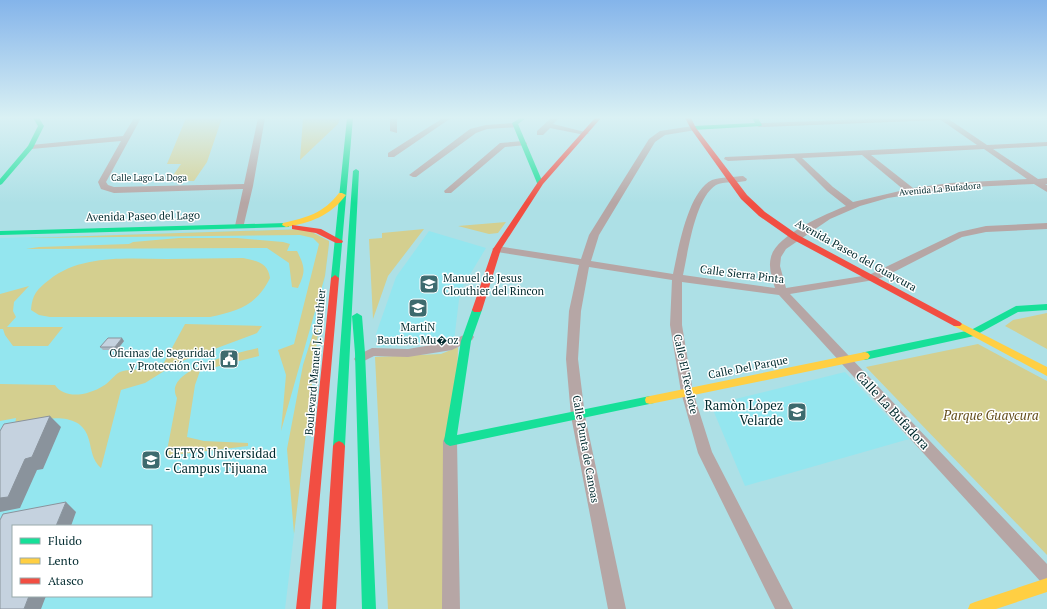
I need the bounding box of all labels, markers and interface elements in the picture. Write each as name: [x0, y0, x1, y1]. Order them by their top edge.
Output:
street label: Calle Lago La Doga: [111, 172, 188, 184]
street label: Avenida La Bufadora: [899, 179, 982, 199]
street label: Avenida Paseo del Lago: [86, 208, 200, 224]
street label: Avenida Paseo del Guaycura: [793, 216, 920, 294]
street label: Calle Sierra Pinta: [699, 262, 785, 286]
place label: Manuel de Jesus Clouthier del Rincon: [443, 271, 545, 298]
school or university icon: Manuel de Jesus Clouthier del Rincon: [418, 273, 440, 295]
street label: Boulevard Manuel J. Clouthier: [302, 287, 328, 436]
school or university icon: MartiN Bautista Mu�oz: [407, 297, 429, 319]
place label: MartiN Bautista Mu�oz: [377, 320, 459, 347]
street label: Calle El Tecolote: [671, 333, 701, 416]
place label: Oficinas de Seguridad y Protección Civil: [109, 346, 215, 373]
public building icon: Oficinas de Seguridad y Protección Civil: [218, 348, 240, 370]
street label: Calle Del Parque: [707, 352, 790, 382]
street label: Calle La Bufadora: [852, 367, 935, 454]
street label: Calle Punta de Canoas: [570, 394, 602, 504]
place label: Ramòn Lòpez Velarde: [704, 396, 783, 429]
school or university icon: Ramòn Lòpez Velarde: [786, 401, 808, 423]
park label: Parque Guaycura: [942, 406, 1039, 424]
place label: CETYS Universidad - Campus Tijuana: [165, 444, 276, 477]
school or university icon: CETYS Universidad - Campus Tijuana: [140, 449, 162, 471]
legend: [12, 525, 152, 597]
text: Fluido: [48, 533, 82, 548]
text: Lento: [48, 553, 79, 568]
text: Atasco: [48, 573, 84, 588]

